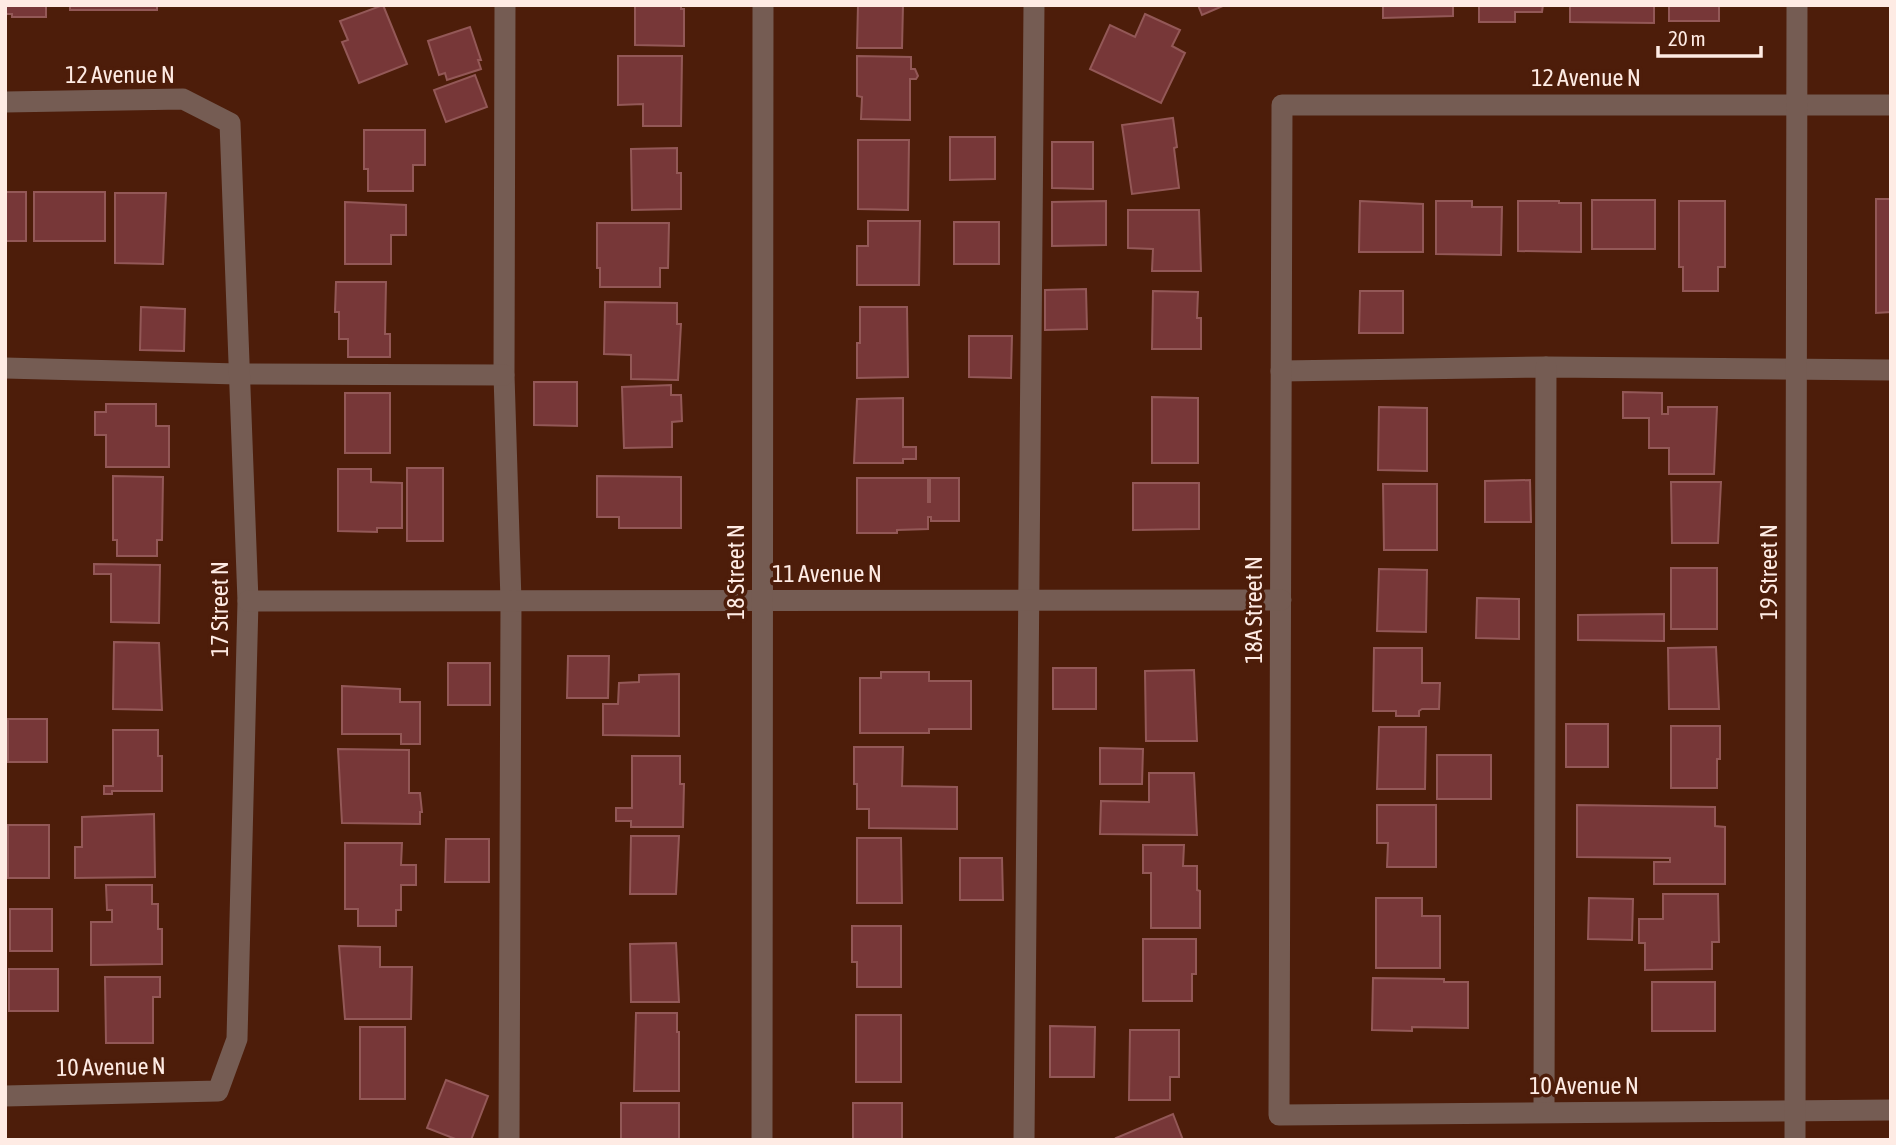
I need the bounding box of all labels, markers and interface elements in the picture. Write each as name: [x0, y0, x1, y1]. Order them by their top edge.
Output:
scale bar: [1658, 14, 1761, 58]
text: 20 m: [1668, 26, 1706, 50]
street label: 12 Avenue N: [65, 61, 175, 88]
street label: 12 Avenue N: [1531, 64, 1641, 91]
street label: 18 Street N: [722, 524, 749, 620]
street label: 19 Street N: [1755, 524, 1782, 620]
street label: 18A Street N: [1240, 556, 1267, 664]
street label: 11 Avenue N: [772, 560, 882, 587]
street label: 17 Street N: [206, 561, 233, 657]
street label: 10 Avenue N: [56, 1052, 166, 1081]
street label: 10 Avenue N: [1529, 1072, 1639, 1099]

